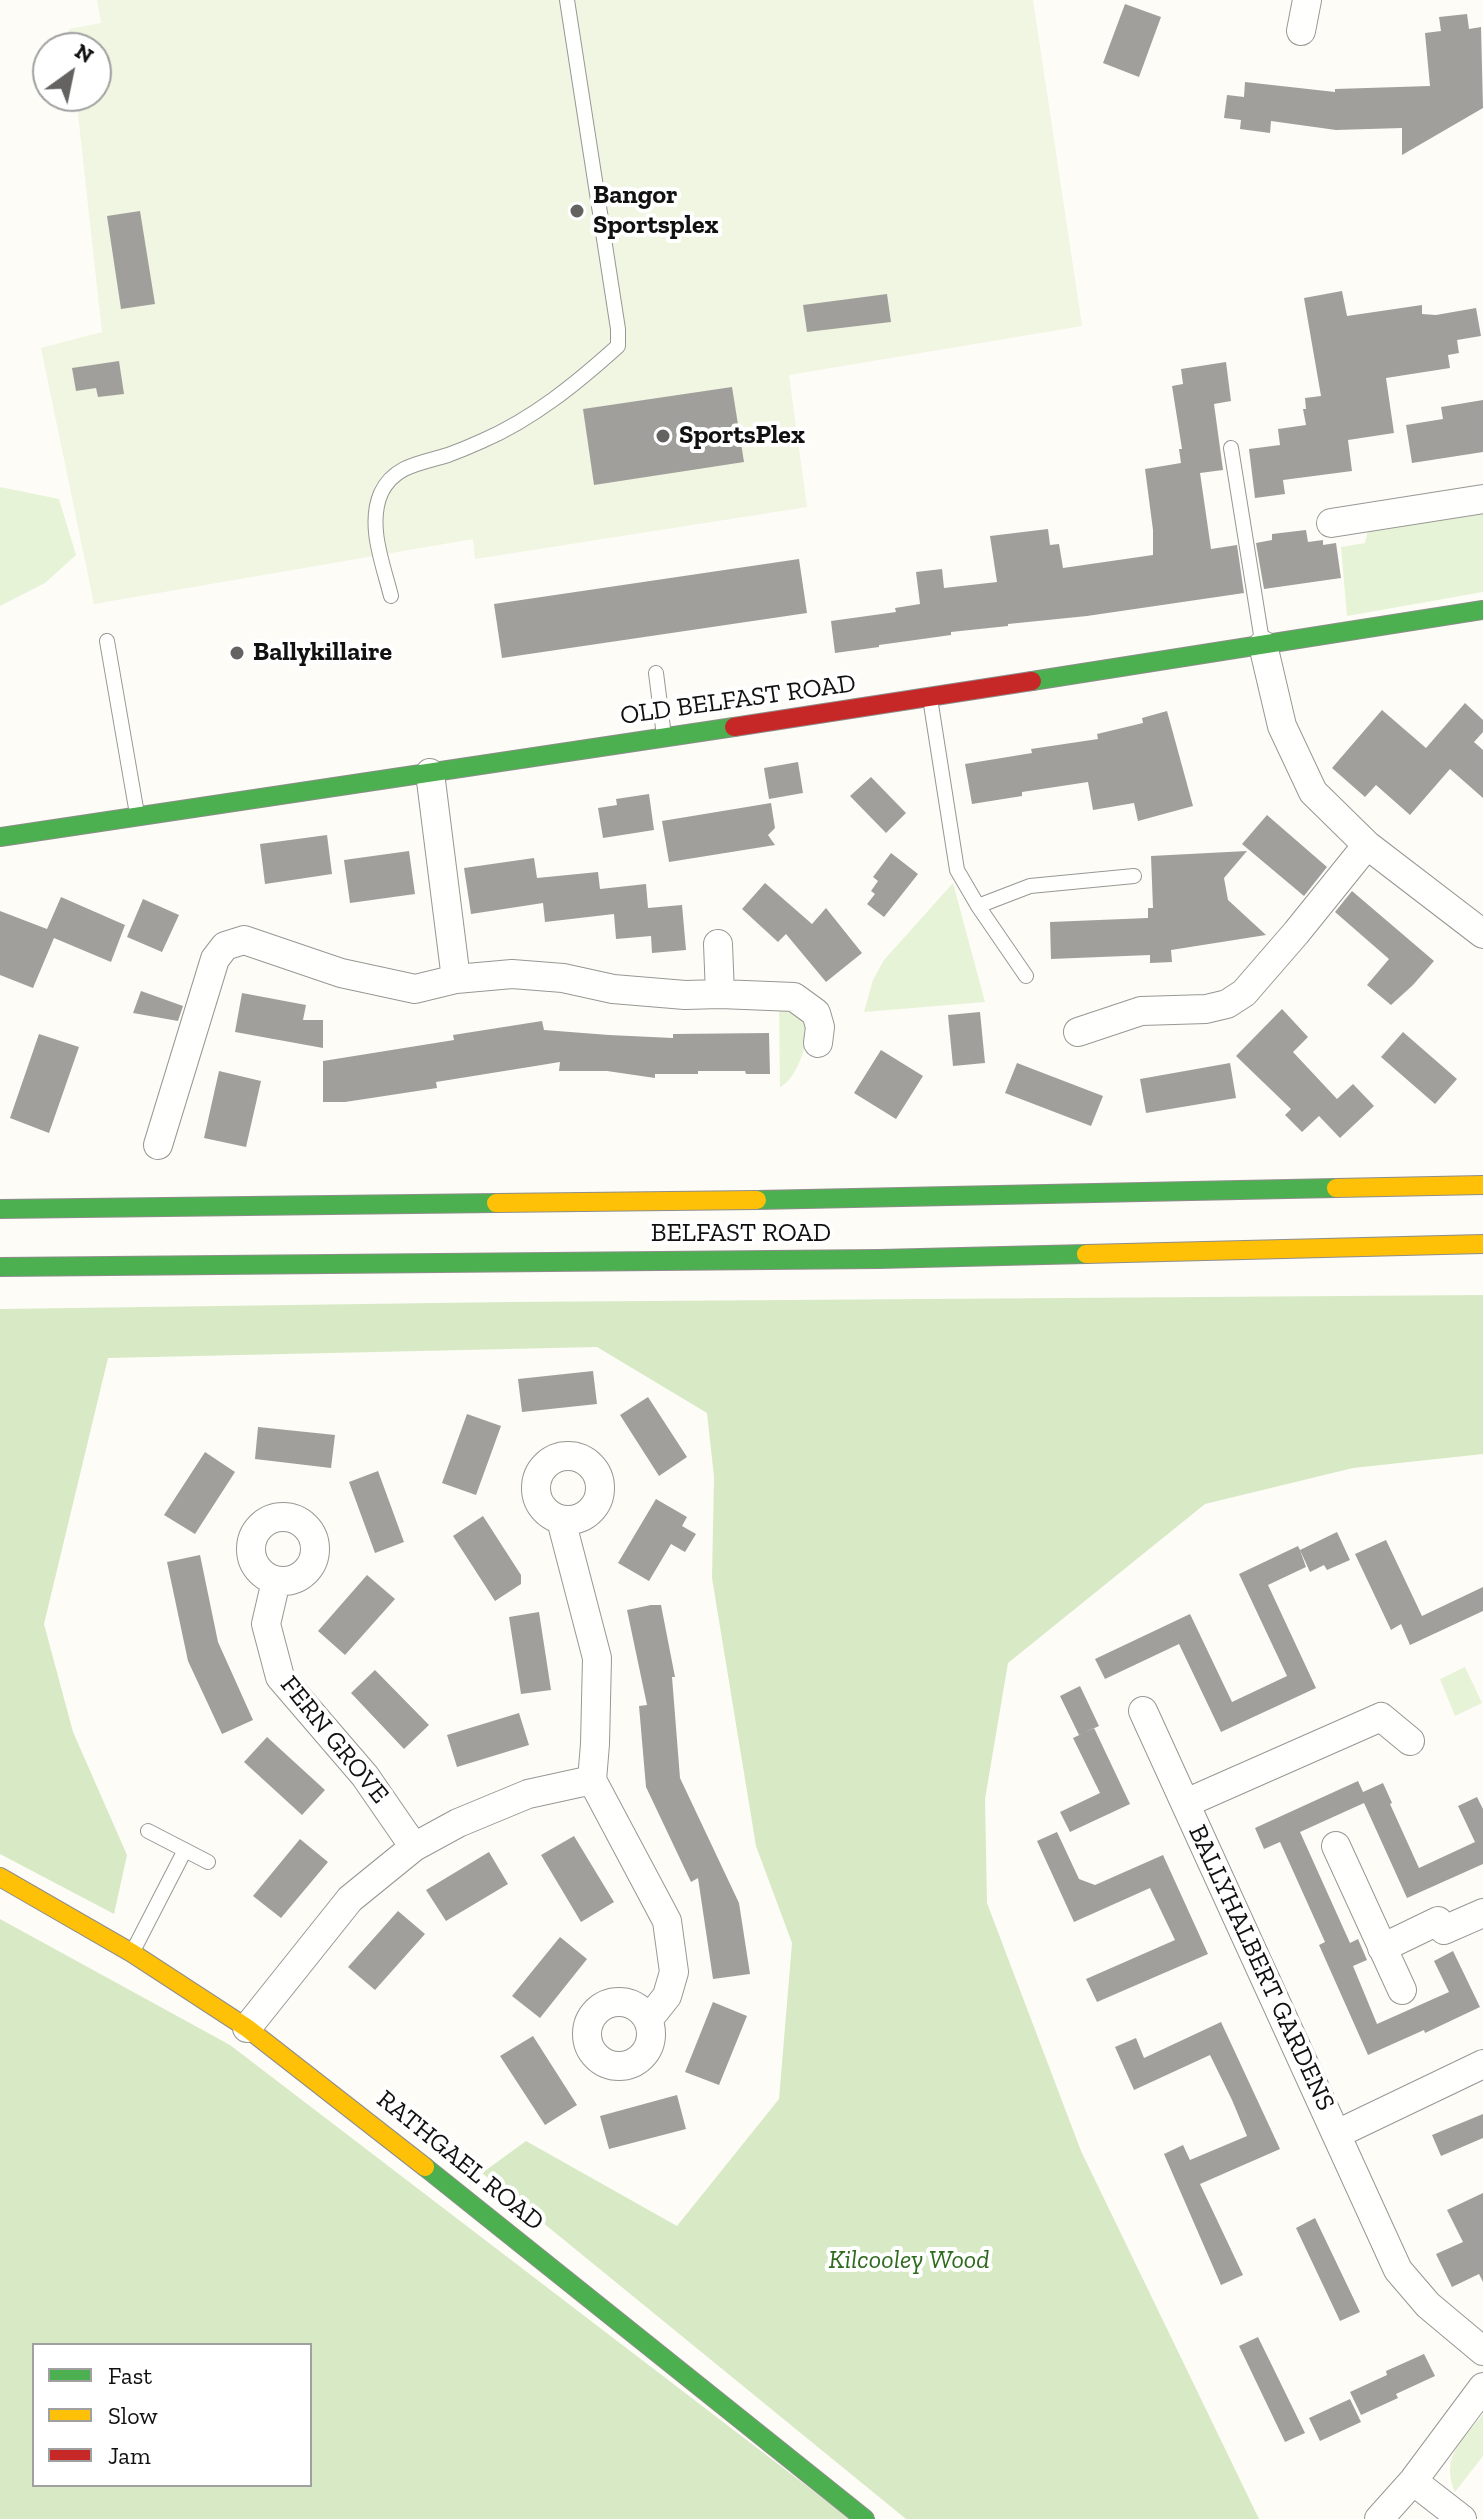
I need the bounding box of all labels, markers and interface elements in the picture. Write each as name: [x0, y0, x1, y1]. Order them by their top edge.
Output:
north arrow: [32, 32, 112, 112]
text: N: [70, 37, 99, 69]
place label: Bangor Sportsplex: [593, 180, 718, 242]
marker: Bangor Sportsplex: [568, 202, 586, 220]
place label: SportsPlex: [679, 420, 805, 452]
marker: SportsPlex: [654, 427, 672, 445]
place label: Ballykillaire: [253, 637, 392, 669]
marker: Ballykillaire: [228, 644, 246, 662]
street label: OLD BELFAST ROAD: [618, 668, 858, 732]
street label: BELFAST ROAD: [651, 1218, 831, 1250]
street label: FERN GROVE: [273, 1670, 395, 1810]
street label: BALLYHALBERT GARDENS: [1181, 1820, 1341, 2116]
street label: RATHGAEL ROAD: [370, 2084, 550, 2238]
park label: Kilcooley Wood: [828, 2245, 990, 2277]
legend: [32, 2343, 312, 2487]
text: Fast: [108, 2361, 152, 2390]
text: Slow: [108, 2401, 158, 2430]
text: Jam: [108, 2441, 151, 2470]

